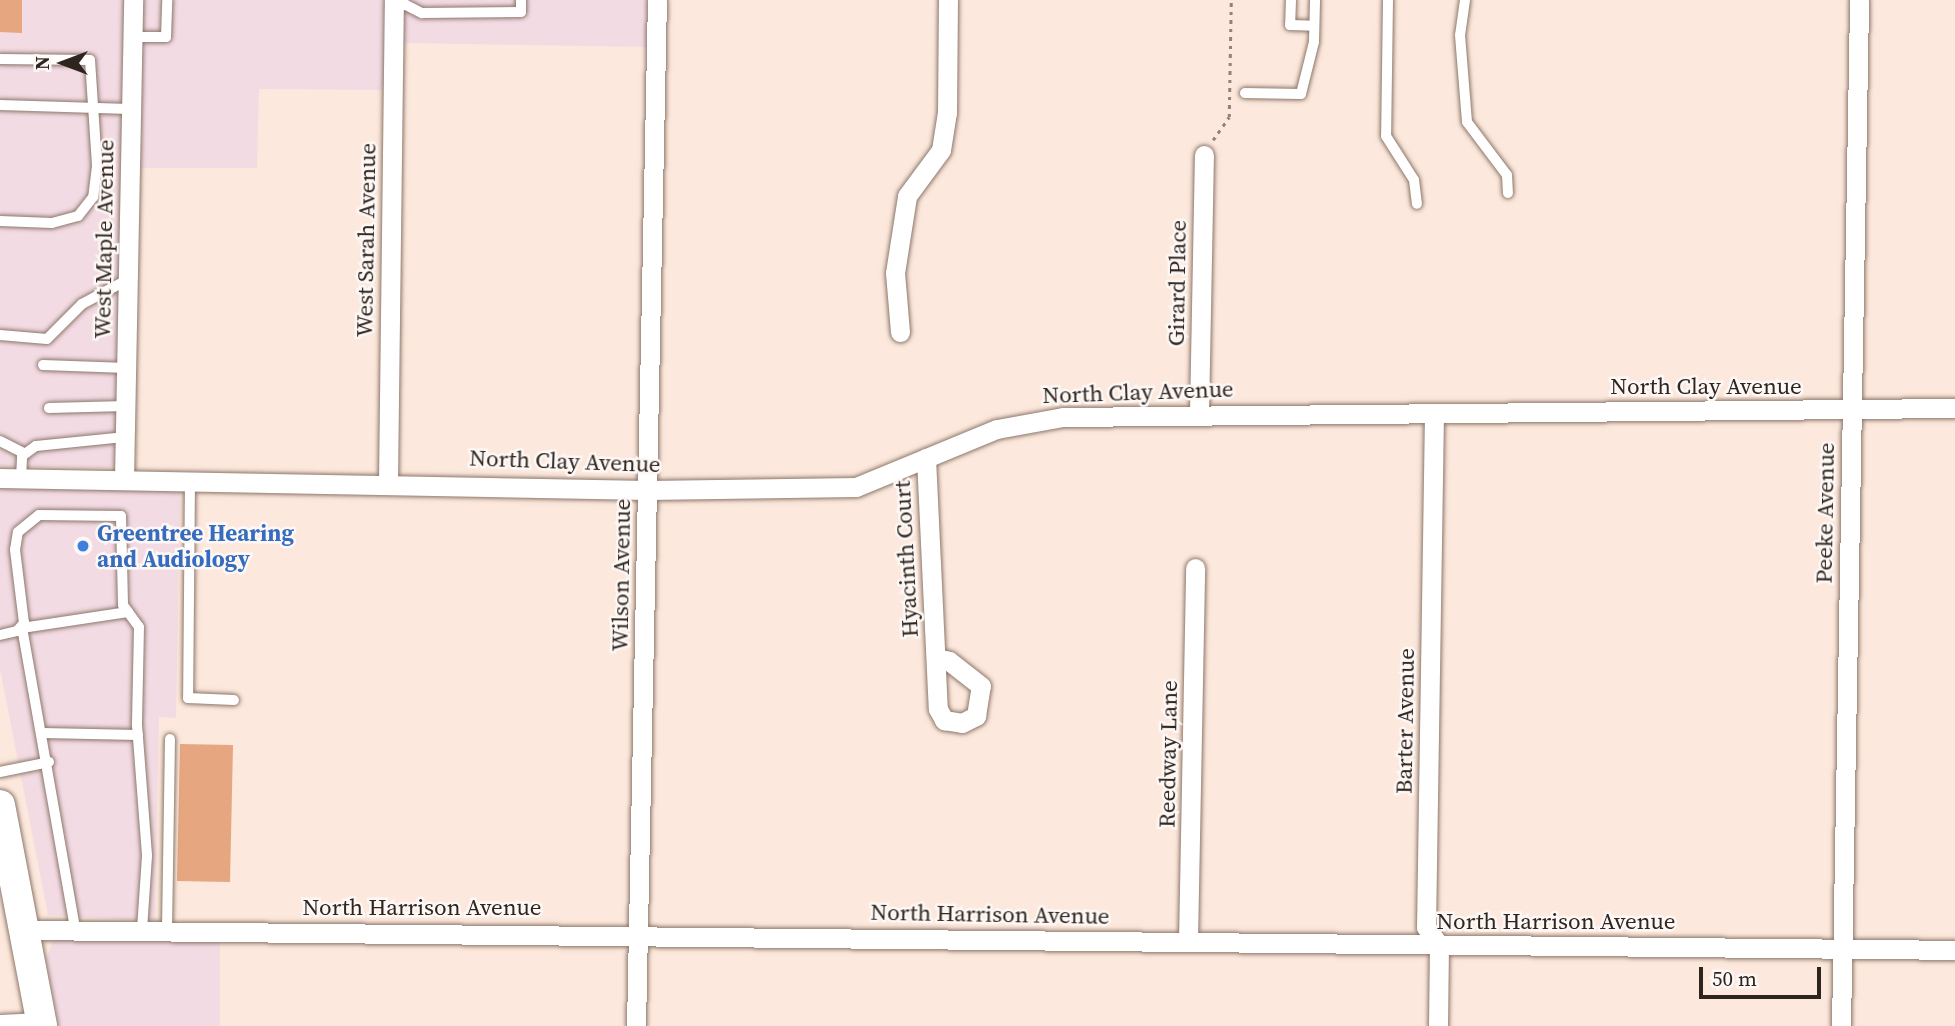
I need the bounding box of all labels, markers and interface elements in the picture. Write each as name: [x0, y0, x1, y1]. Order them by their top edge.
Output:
north arrow: [28, 28, 98, 98]
text: N: [29, 56, 55, 70]
street label: West Maple Avenue: [88, 139, 120, 339]
street label: West Sarah Avenue: [351, 143, 381, 337]
street label: Girard Place: [1162, 220, 1192, 346]
street label: North Clay Avenue: [1610, 372, 1802, 400]
street label: North Clay Avenue: [1042, 375, 1234, 409]
street label: Peeke Avenue: [1810, 442, 1840, 584]
street label: North Clay Avenue: [469, 444, 661, 478]
street label: Hyacinth Court: [888, 480, 924, 638]
street label: Wilson Avenue: [606, 498, 636, 652]
place label: Greentree Hearing and Audiology: [97, 519, 294, 573]
marker: Greentree Hearing and Audiology: [75, 538, 91, 554]
street label: Barter Avenue: [1390, 648, 1420, 794]
street label: Reedway Lane: [1153, 680, 1183, 828]
street label: North Harrison Avenue: [302, 893, 542, 921]
street label: North Harrison Avenue: [870, 898, 1110, 930]
street label: North Harrison Avenue: [1436, 907, 1676, 935]
scale bar: [1703, 953, 1826, 997]
text: 50 m: [1712, 964, 1757, 993]

